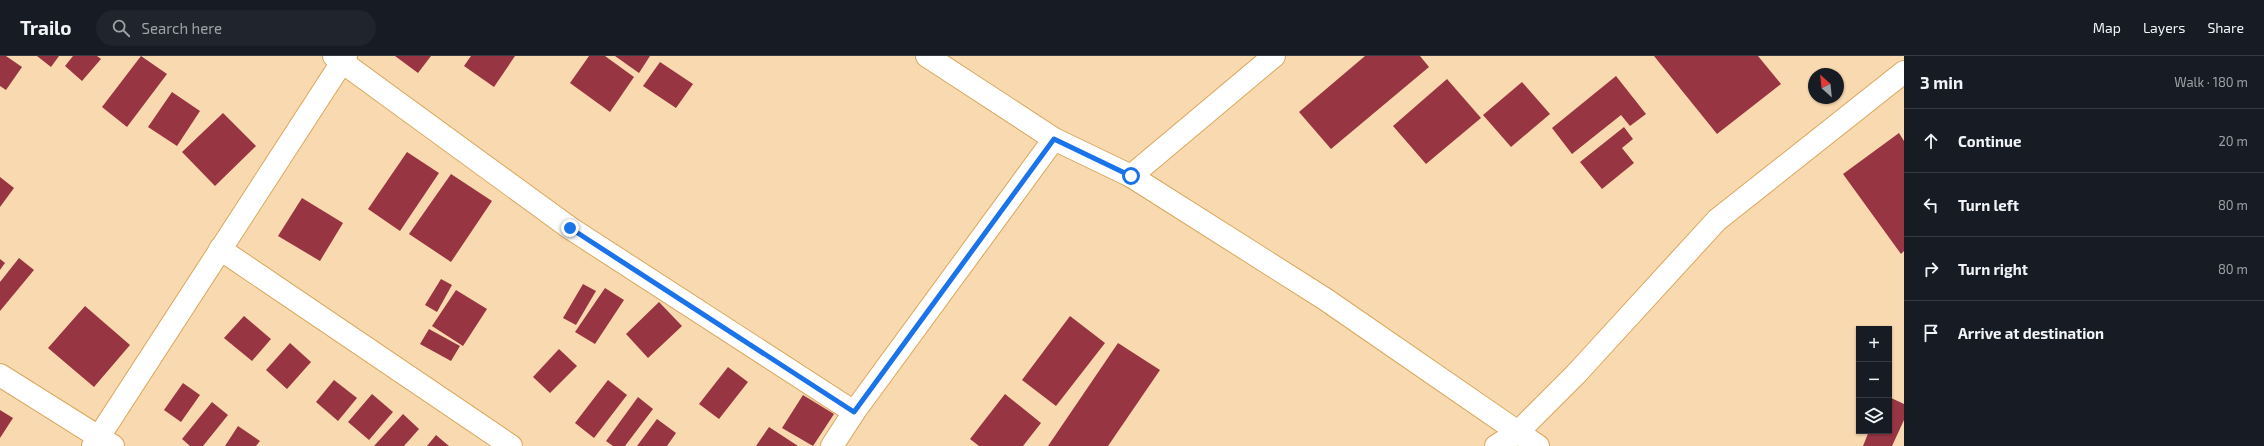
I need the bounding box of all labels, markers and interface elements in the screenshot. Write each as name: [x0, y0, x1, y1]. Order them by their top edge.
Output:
search box: [96, 10, 376, 46]
text: Trailo: [20, 16, 72, 39]
icon: search: [110, 17, 132, 39]
text: Search here: [142, 19, 222, 37]
text: Map: [2093, 19, 2121, 36]
text: Layers: [2143, 19, 2185, 36]
text: Share: [2207, 19, 2244, 36]
north arrow: [1808, 68, 1844, 104]
text: 3 min: [1920, 72, 1963, 92]
text: Walk · 180 m: [2174, 74, 2248, 90]
icon: ahead: [1920, 130, 1942, 152]
text: Continue: [1958, 132, 2021, 150]
text: 20 m: [2219, 133, 2248, 149]
route start: [1122, 167, 1140, 185]
icon: left: [1920, 194, 1942, 216]
text: Turn left: [1958, 196, 2019, 214]
text: 80 m: [2218, 197, 2248, 213]
route end: [561, 219, 579, 237]
icon: right: [1920, 258, 1942, 280]
text: Turn right: [1958, 260, 2028, 278]
text: 80 m: [2218, 261, 2248, 277]
icon: arrive: [1920, 322, 1942, 344]
text: Arrive at destination: [1958, 324, 2104, 342]
map controls: [1856, 326, 1892, 434]
button: +: [1856, 326, 1892, 362]
button: −: [1856, 362, 1892, 398]
button: layers: [1856, 398, 1892, 434]

